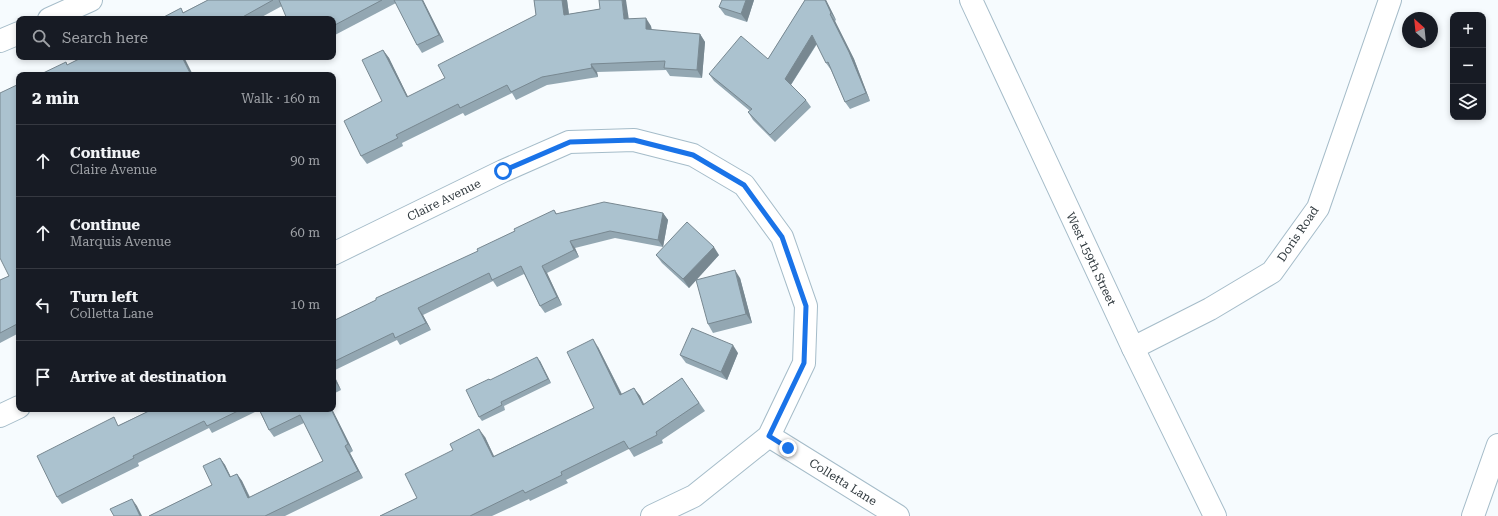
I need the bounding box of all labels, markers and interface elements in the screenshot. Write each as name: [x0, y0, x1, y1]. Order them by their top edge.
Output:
north arrow: [1402, 12, 1438, 48]
map controls: [1450, 12, 1486, 120]
button: +: [1450, 12, 1486, 48]
search box: [16, 16, 336, 60]
icon: search: [30, 27, 52, 49]
text: Search here: [62, 29, 148, 47]
button: −: [1450, 48, 1486, 84]
button: layers: [1450, 84, 1486, 120]
text: 2 min: [32, 88, 79, 108]
text: Walk · 160 m: [241, 91, 320, 106]
text: Continue: [70, 144, 140, 162]
icon: ahead: [32, 150, 54, 172]
text: 90 m: [290, 153, 320, 168]
text: Claire Avenue: [70, 162, 157, 177]
route start: [494, 162, 512, 180]
street label: Claire Avenue: [405, 176, 483, 224]
street label: Doris Road: [1274, 203, 1322, 264]
street label: West 159th Street: [1063, 210, 1119, 308]
text: Continue: [70, 216, 140, 234]
icon: ahead: [32, 222, 54, 244]
text: 60 m: [290, 225, 320, 240]
text: Marquis Avenue: [70, 234, 171, 249]
text: Turn left: [70, 288, 138, 306]
icon: left: [32, 294, 54, 316]
text: 10 m: [290, 297, 320, 312]
text: Colletta Lane: [70, 306, 153, 321]
icon: arrive: [32, 366, 54, 388]
text: Arrive at destination: [70, 368, 226, 386]
route end: [779, 439, 797, 457]
street label: Colletta Lane: [807, 456, 880, 509]

